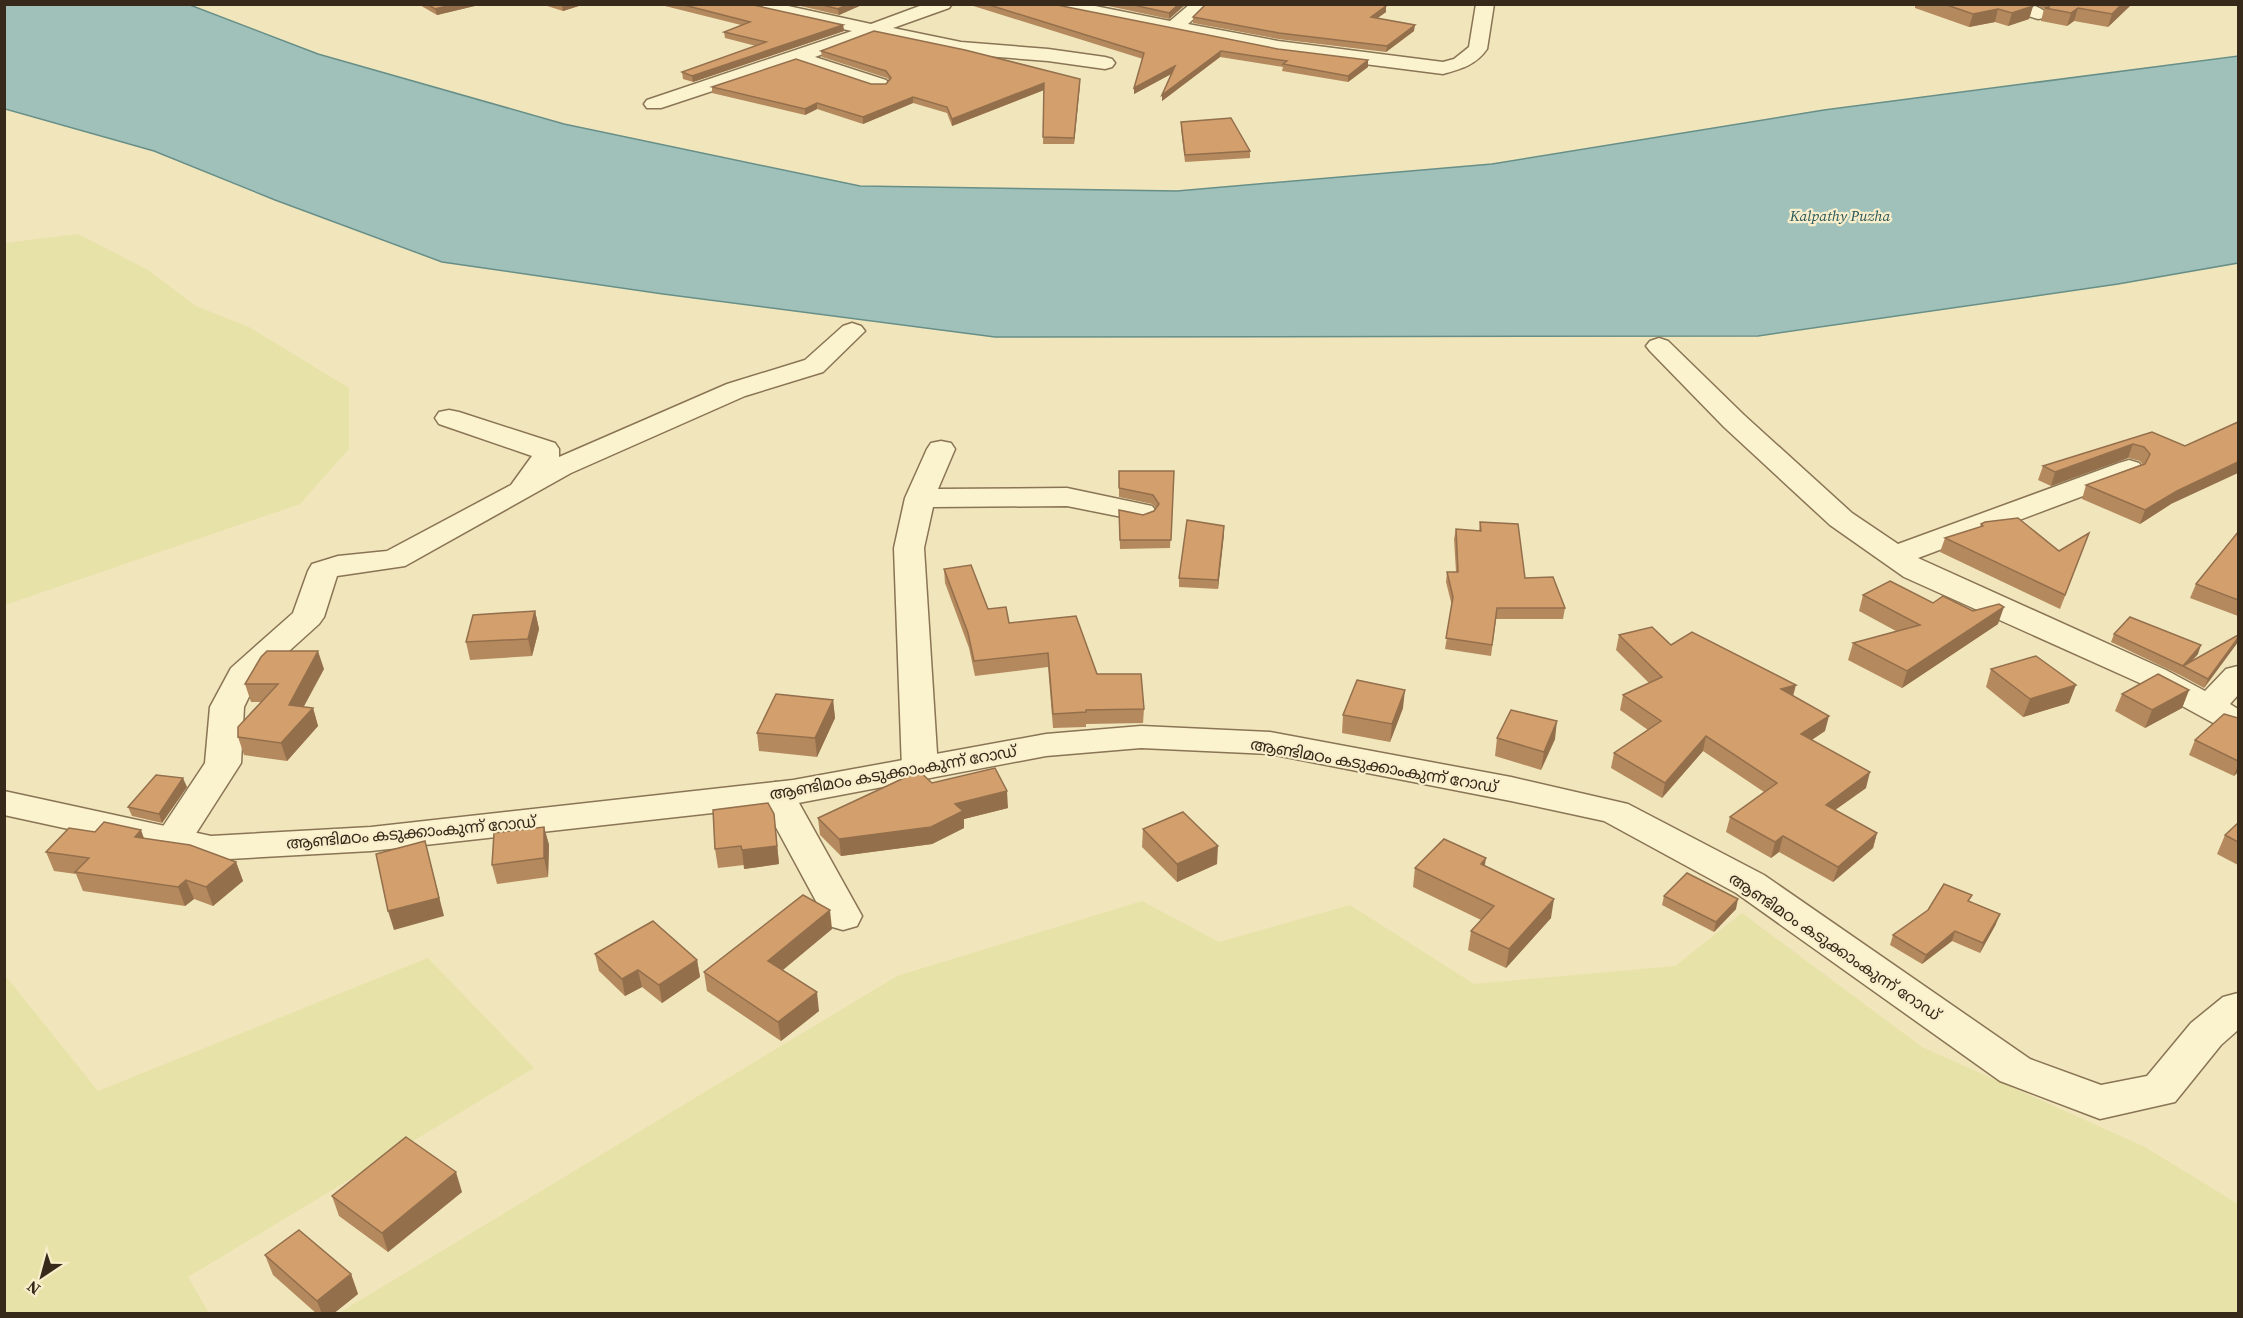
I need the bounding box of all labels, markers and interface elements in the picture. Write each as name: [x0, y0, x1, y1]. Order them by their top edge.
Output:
water label: Kalpathy Puzha: [1789, 205, 1891, 226]
street label: ആണ്ടിമഠം കടുക്കാംകുന്ന് റോഡ്: [1249, 732, 1501, 798]
street label: ആണ്ടിമഠം കടുക്കാംകുന്ന് റോഡ്: [768, 739, 1020, 805]
street label: ആണ്ടിമഠം കടുക്കാംകുന്ന് റോഡ്: [285, 810, 539, 854]
street label: ആണ്ടിമഠം കടുക്കാംകുന്ന് റോഡ്: [1725, 867, 1947, 1026]
north arrow: [12, 1246, 72, 1306]
text: N: [22, 1276, 44, 1300]

